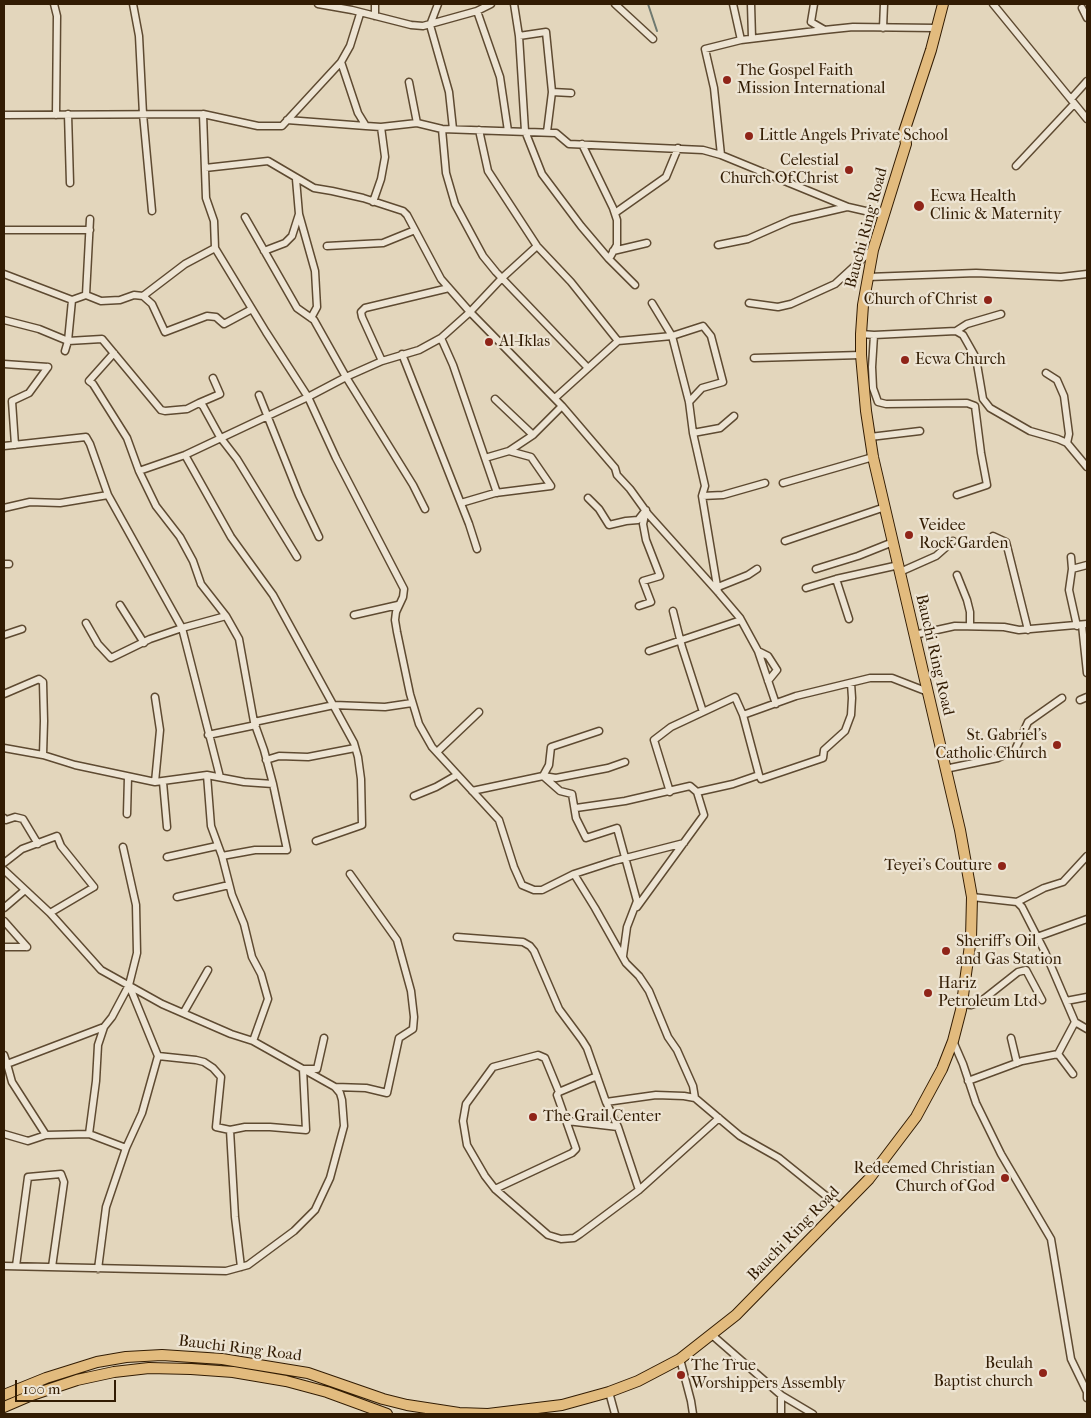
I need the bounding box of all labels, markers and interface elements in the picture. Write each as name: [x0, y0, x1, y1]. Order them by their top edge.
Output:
place label: The Gospel Faith Mission International: [737, 61, 885, 99]
marker: The Gospel Faith Mission International: [721, 74, 733, 86]
place label: Little Angels Private School: [759, 126, 948, 146]
marker: Little Angels Private School: [743, 130, 755, 142]
place label: Celestial Church Of Christ: [720, 151, 839, 189]
marker: Celestial Church Of Christ: [843, 164, 855, 176]
street label: Bauchi Ring Road: [842, 166, 892, 290]
place label: Ecwa Health Clinic & Maternity: [930, 187, 1062, 225]
marker: Ecwa Health Clinic & Maternity: [912, 199, 926, 213]
place label: Church of Christ: [864, 290, 978, 310]
marker: Church of Christ: [982, 294, 994, 306]
place label: Al-Iklas: [499, 332, 550, 352]
marker: Al-Iklas: [483, 336, 495, 348]
place label: Ecwa Church: [915, 350, 1006, 370]
marker: Ecwa Church: [899, 354, 911, 366]
place label: Veidee Rock Garden: [919, 516, 1008, 554]
marker: Veidee Rock Garden: [903, 529, 915, 541]
street label: Bauchi Ring Road: [911, 592, 957, 718]
place label: St. Gabriel's Catholic Church: [935, 726, 1047, 764]
marker: St. Gabriel's Catholic Church: [1051, 739, 1063, 751]
place label: Teyei's Couture: [884, 856, 992, 876]
marker: Teyei's Couture: [996, 860, 1008, 872]
place label: Sheriff's Oil and Gas Station: [956, 932, 1062, 970]
marker: Sheriff's Oil and Gas Station: [940, 945, 952, 957]
place label: Hariz Petroleum Ltd: [938, 974, 1038, 1012]
marker: Hariz Petroleum Ltd: [922, 987, 934, 999]
place label: The Grail Center: [543, 1107, 661, 1127]
marker: The Grail Center: [527, 1111, 539, 1123]
place label: Redeemed Christian Church of God: [854, 1159, 995, 1197]
marker: Redeemed Christian Church of God: [999, 1172, 1011, 1184]
street label: Bauchi Ring Road: [744, 1183, 844, 1285]
street label: Bauchi Ring Road: [177, 1332, 303, 1366]
place label: Beulah Baptist church: [933, 1354, 1033, 1392]
place label: The True Worshippers Assembly: [691, 1356, 846, 1394]
marker: Beulah Baptist church: [1037, 1367, 1049, 1379]
marker: The True Worshippers Assembly: [675, 1369, 687, 1381]
scale bar: [18, 1370, 119, 1402]
text: 100 m: [23, 1380, 61, 1398]

